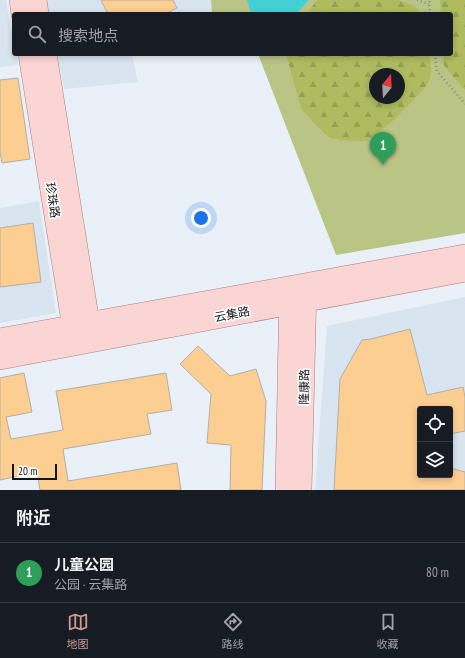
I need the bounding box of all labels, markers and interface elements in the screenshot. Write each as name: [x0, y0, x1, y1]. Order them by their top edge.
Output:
search box: [12, 12, 453, 56]
icon: search: [26, 23, 48, 45]
text: 搜索地点: [58, 26, 118, 45]
north arrow: [369, 68, 405, 104]
pin: 1: [370, 132, 396, 165]
street label: 珍珠路: [43, 181, 63, 219]
your location: [191, 208, 211, 228]
street label: 云集路: [213, 303, 251, 325]
street label: 隆康路: [296, 369, 312, 405]
map controls: [417, 406, 453, 478]
button: locate: [417, 406, 453, 442]
button: layers: [417, 442, 453, 478]
scale bar: [12, 462, 57, 481]
text: 20 m: [18, 464, 37, 478]
text: 附近: [16, 507, 50, 529]
text: 儿童公园: [54, 555, 114, 574]
text: 1: [26, 564, 32, 581]
text: 80 m: [426, 564, 449, 581]
text: 公园 · 云集路: [54, 576, 127, 593]
tab: 地图: [67, 611, 89, 651]
tab: 路线: [222, 611, 244, 651]
tab: 收藏: [377, 611, 399, 651]

